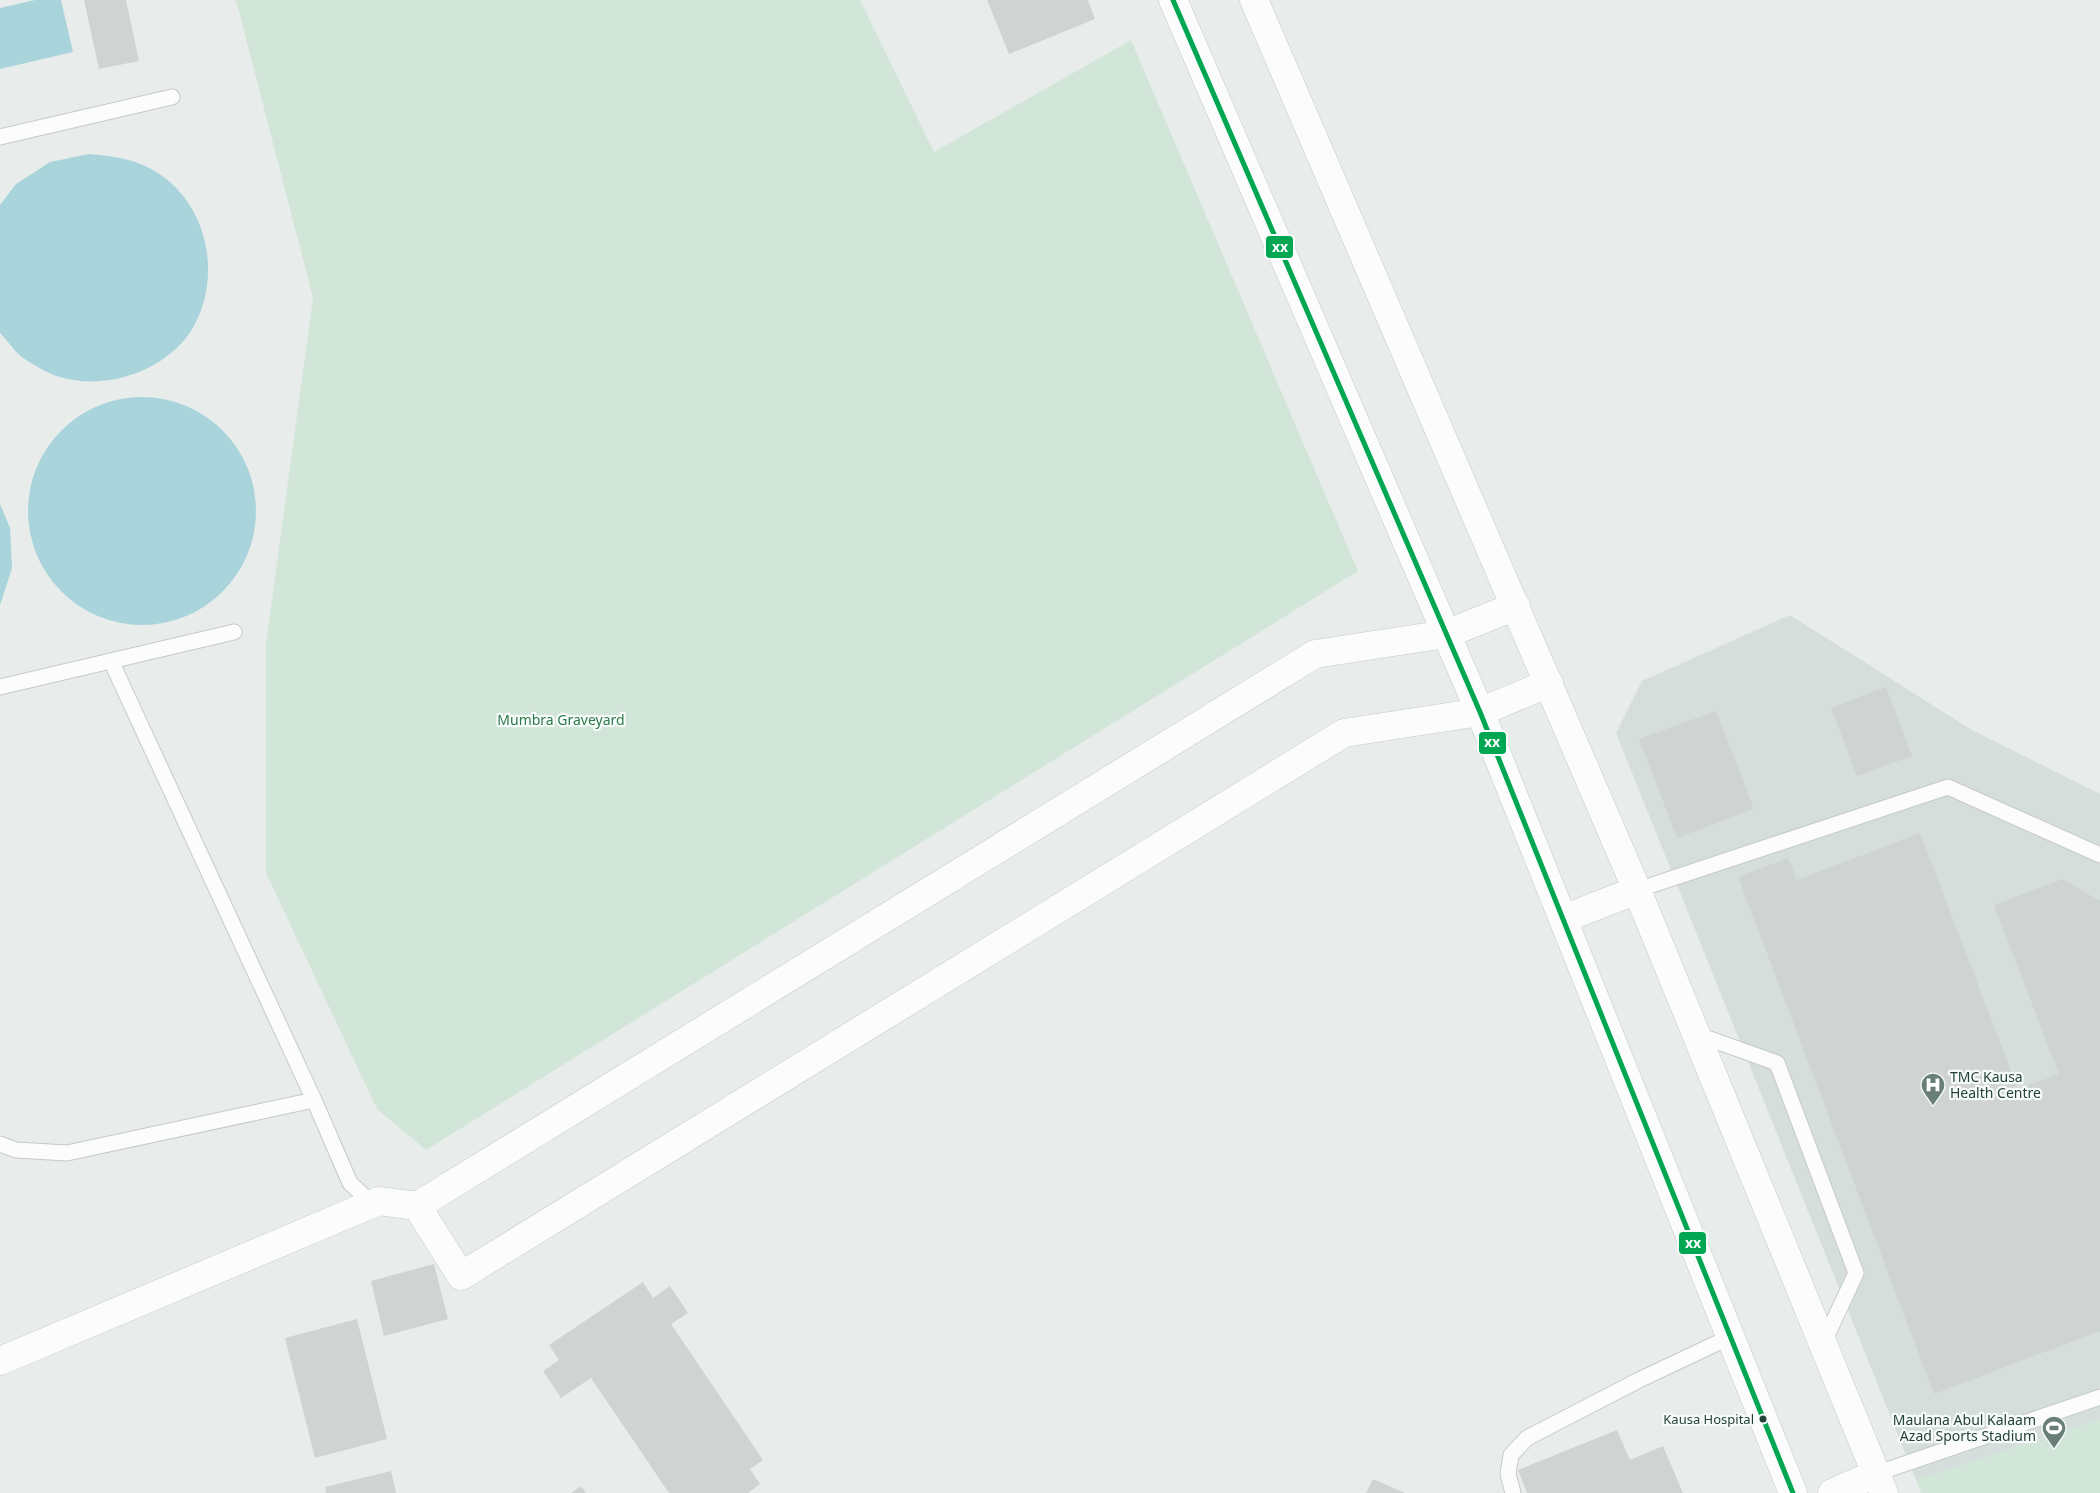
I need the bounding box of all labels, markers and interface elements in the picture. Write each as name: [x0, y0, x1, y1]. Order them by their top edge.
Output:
line badge: xx: [1265, 235, 1294, 259]
text: xx: [1272, 237, 1289, 256]
park label: Mumbra Graveyard: [497, 710, 625, 729]
line badge: xx: [1478, 731, 1507, 755]
text: xx: [1484, 732, 1501, 751]
place label: TMC Kausa Health Centre: [1950, 1067, 2041, 1102]
hospital icon: TMC Kausa Health Centre: [1920, 1072, 1946, 1106]
line badge: xx: [1678, 1231, 1707, 1255]
text: xx: [1685, 1233, 1702, 1252]
place label: Kausa Hospital: [1663, 1410, 1754, 1428]
place label: Maulana Abul Kalaam Azad Sports Stadium: [1893, 1410, 2036, 1445]
marker: Kausa Hospital: [1758, 1414, 1768, 1424]
sports icon: Maulana Abul Kalaam Azad Sports Stadium: [2041, 1415, 2067, 1449]

